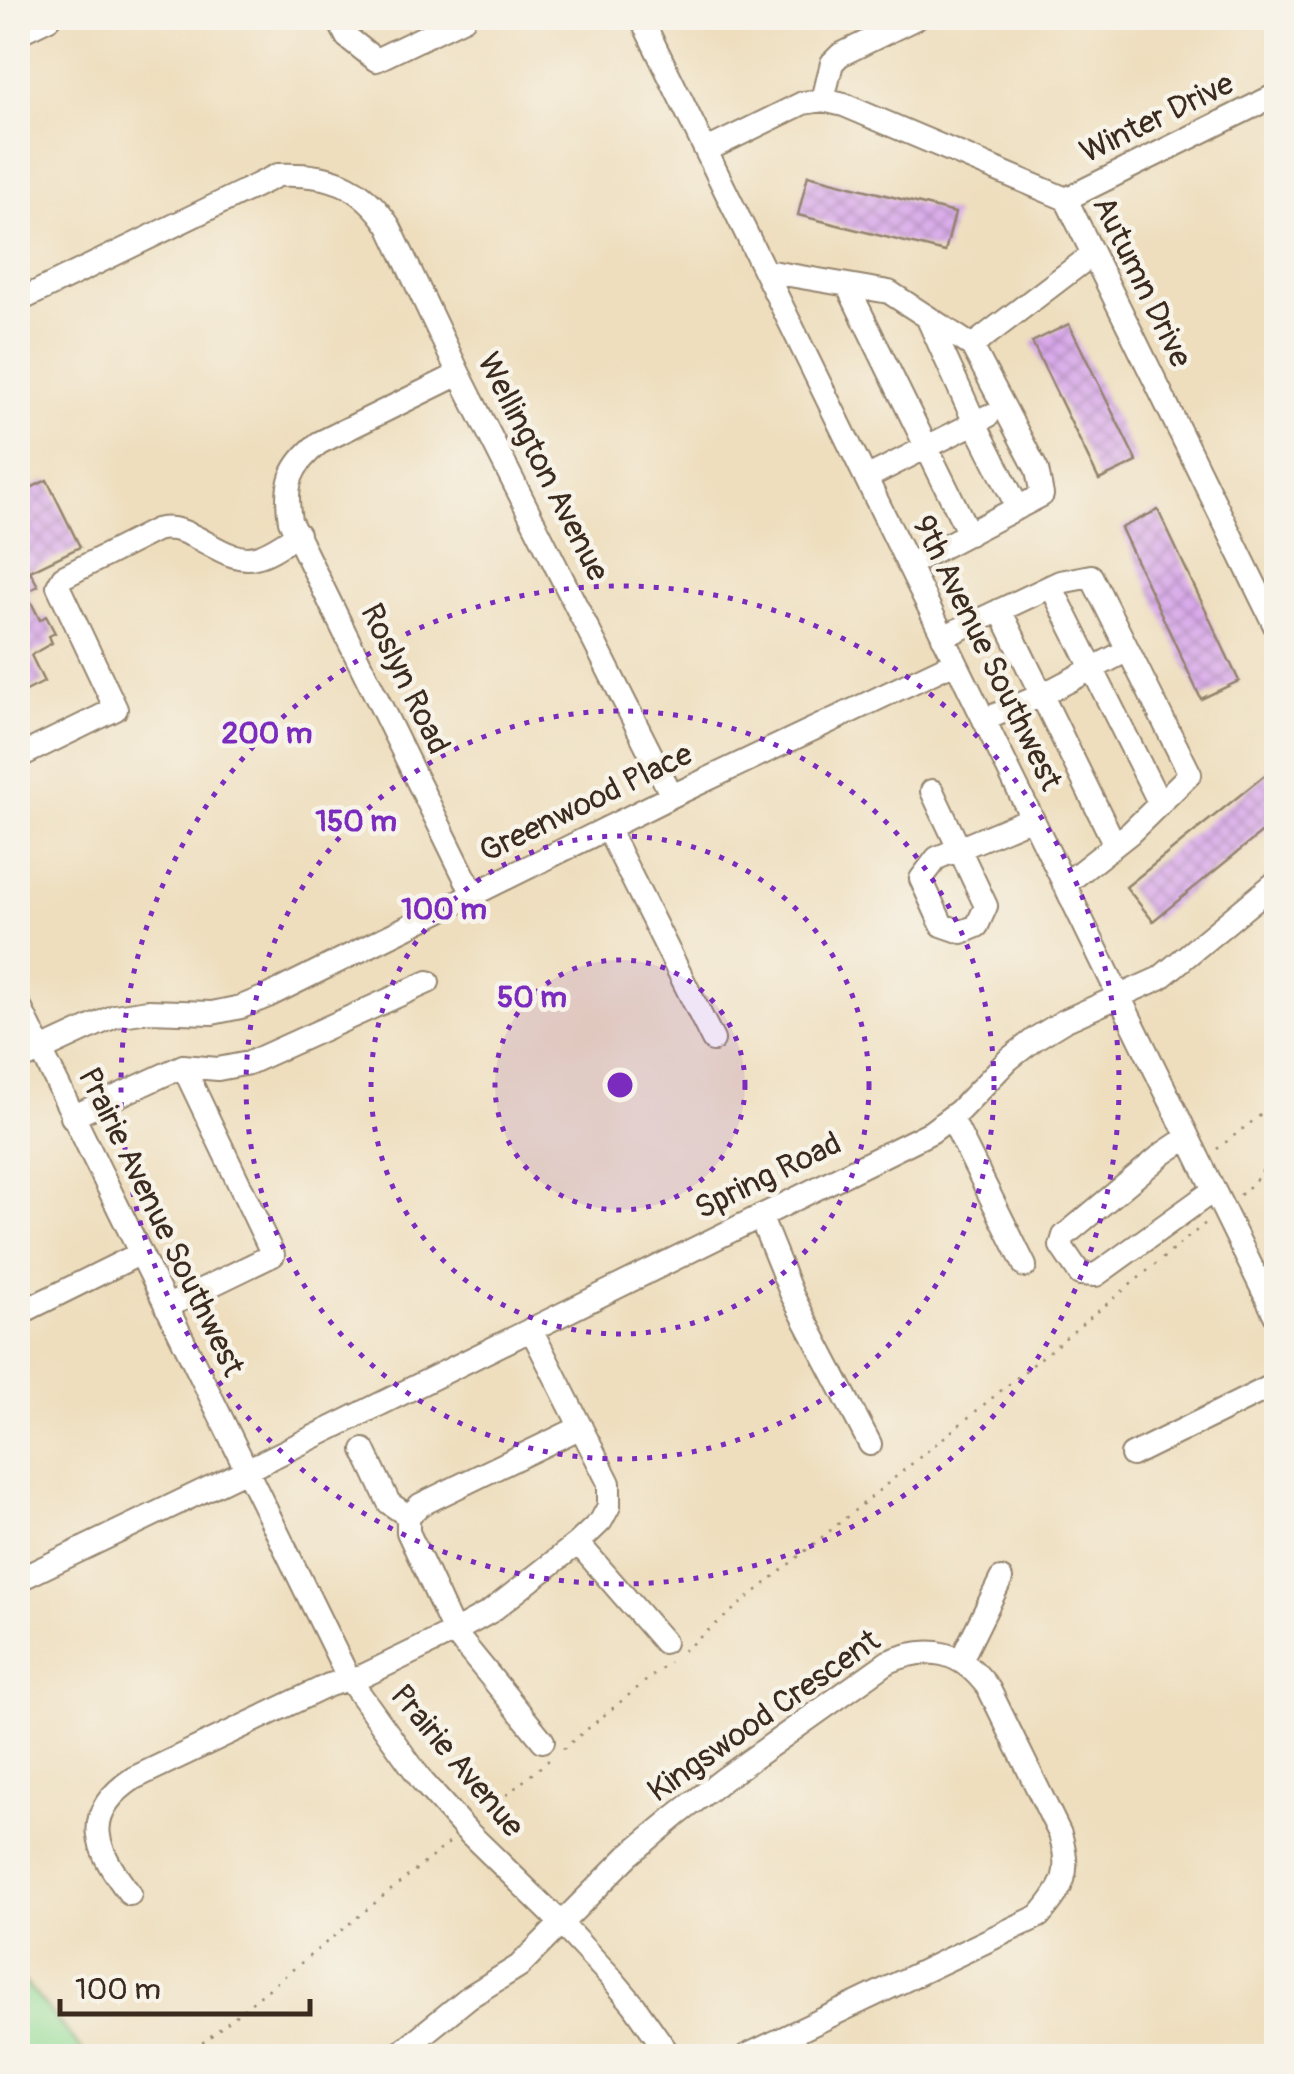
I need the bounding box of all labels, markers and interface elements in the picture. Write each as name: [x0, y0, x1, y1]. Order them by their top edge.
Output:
street label: Winter Drive: [1074, 64, 1241, 172]
street label: Autumn Drive: [1083, 190, 1201, 374]
street label: Wellington Avenue: [468, 346, 618, 588]
street label: 9th Avenue Southwest: [903, 509, 1071, 797]
street label: Roslyn Road: [351, 597, 459, 761]
text: 200 m: [222, 715, 312, 752]
street label: Greenwood Place: [473, 734, 699, 872]
text: 150 m: [315, 803, 397, 840]
text: 100 m: [401, 891, 487, 928]
text: 50 m: [497, 979, 567, 1016]
street label: Prairie Avenue Southwest: [69, 1061, 253, 1383]
centre of rings: [602, 1067, 638, 1103]
street label: Spring Road: [688, 1123, 848, 1229]
street label: Kingswood Crescent: [640, 1621, 888, 1811]
street label: Prairie Avenue: [382, 1676, 533, 1846]
scale bar: [60, 1954, 310, 2016]
text: 100 m: [75, 1971, 161, 2008]

